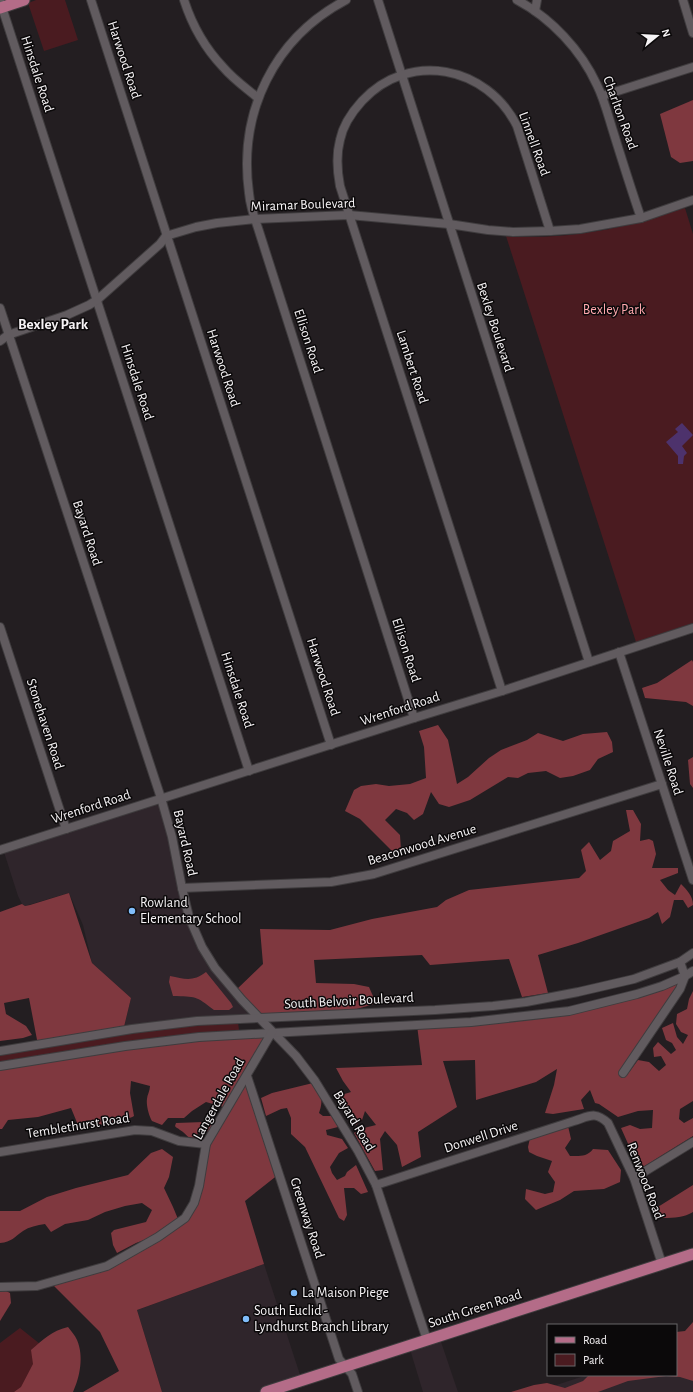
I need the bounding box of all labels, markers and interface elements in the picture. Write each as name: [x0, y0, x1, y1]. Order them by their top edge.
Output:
north arrow: [637, 16, 677, 56]
street label: Harwood Road: [105, 19, 143, 101]
text: N: [660, 28, 672, 38]
street label: Hinsdale Road: [18, 34, 56, 114]
street label: Charlton Road: [600, 74, 640, 152]
street label: Linnell Road: [516, 110, 552, 178]
street label: Miramar Boulevard: [250, 196, 356, 214]
street label: Bexley Boulevard: [474, 281, 516, 373]
park label: Bexley Park: [583, 303, 646, 317]
street label: Ellison Road: [291, 307, 325, 375]
district label: Bexley Park: [18, 317, 89, 332]
street label: Harwood Road: [204, 327, 242, 409]
street label: Lambert Road: [394, 329, 430, 405]
street label: Hinsdale Road: [118, 342, 156, 422]
street label: Bayard Road: [70, 499, 104, 567]
street label: Ellison Road: [389, 616, 423, 684]
street label: Harwood Road: [304, 636, 342, 718]
street label: Hinsdale Road: [218, 650, 256, 730]
street label: Stonehaven Road: [24, 677, 66, 771]
street label: Wrenford Road: [359, 690, 441, 728]
street label: Neville Road: [651, 727, 685, 797]
street label: Wrenford Road: [50, 788, 132, 826]
street label: Bayard Road: [171, 808, 199, 878]
street label: Beaconwood Avenue: [366, 822, 478, 868]
place label: Rowland Elementary School: [140, 896, 242, 926]
marker: Rowland Elementary School: [127, 906, 137, 916]
street label: South Belvoir Boulevard: [284, 991, 414, 1011]
street label: Langerdale Road: [191, 1056, 247, 1142]
street label: Bayard Road: [331, 1088, 377, 1154]
street label: Temblethurst Road: [26, 1111, 130, 1141]
street label: Donwell Drive: [442, 1118, 520, 1156]
street label: Renwood Road: [624, 1141, 666, 1221]
street label: Greenway Road: [287, 1176, 327, 1260]
place label: La Maison Piege: [302, 1286, 389, 1300]
street label: South Green Road: [427, 1287, 523, 1331]
marker: La Maison Piege: [289, 1288, 299, 1298]
place label: South Euclid - Lyndhurst Branch Library: [254, 1304, 389, 1334]
marker: South Euclid - Lyndhurst Branch Library: [241, 1314, 251, 1324]
legend: [547, 1324, 677, 1376]
text: Road: [583, 1334, 607, 1346]
text: Park: [583, 1354, 604, 1366]

